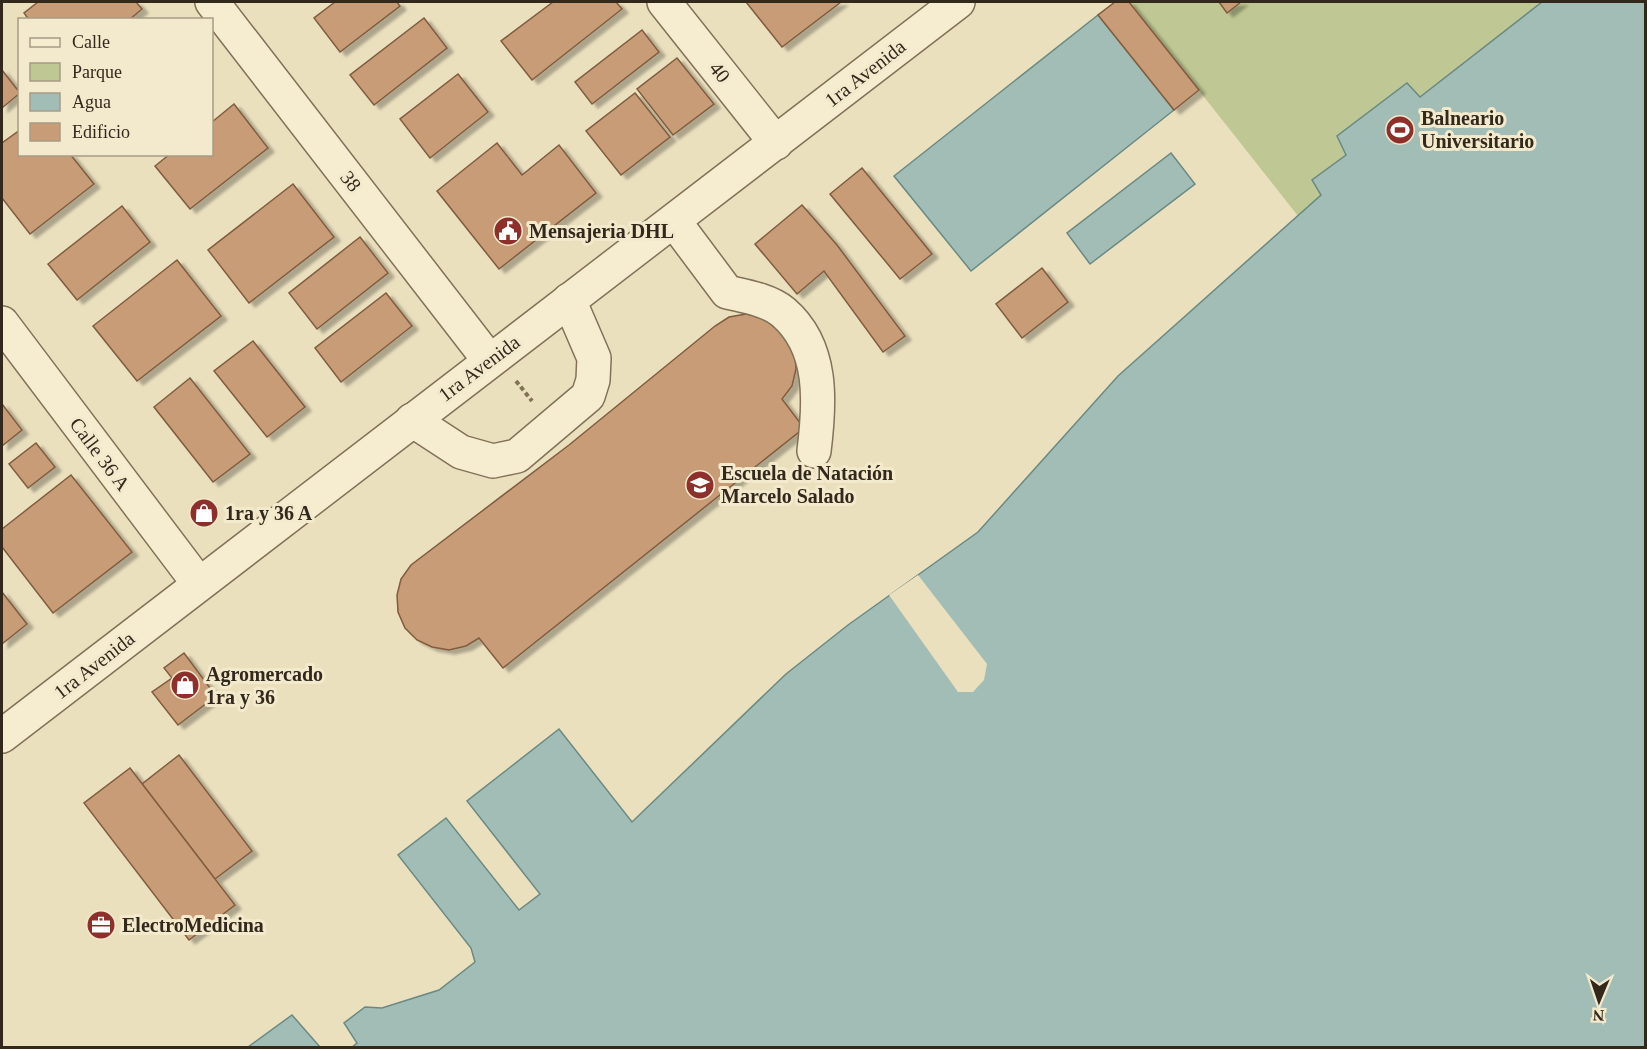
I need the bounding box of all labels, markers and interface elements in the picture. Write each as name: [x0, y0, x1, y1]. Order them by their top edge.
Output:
legend: [18, 18, 213, 156]
text: Calle: [72, 32, 110, 52]
street label: 1ra Avenida: [821, 35, 910, 111]
street label: 40: [705, 57, 735, 87]
text: Parque: [72, 62, 122, 82]
text: Agua: [72, 92, 111, 112]
place label: Balneario Universitario: [1421, 107, 1534, 152]
sports icon: Balneario Universitario: [1384, 114, 1416, 146]
text: Edificio: [72, 122, 130, 142]
street label: 38: [336, 166, 366, 196]
public building icon: Mensajeria DHL: [492, 215, 524, 247]
place label: Mensajeria DHL: [529, 220, 674, 243]
street label: 1ra Avenida: [434, 330, 524, 406]
street label: Calle 36 A: [65, 413, 135, 495]
place label: Escuela de Natación Marcelo Salado: [721, 462, 893, 507]
school or university icon: Escuela de Natación Marcelo Salado: [684, 469, 716, 501]
shop icon: 1ra y 36 A: [188, 497, 220, 529]
place label: 1ra y 36 A: [225, 502, 313, 525]
street label: 1ra Avenida: [50, 627, 139, 703]
place label: Agromercado 1ra y 36: [206, 663, 323, 709]
shop icon: Agromercado 1ra y 36: [169, 669, 201, 701]
office icon: ElectroMedicina: [85, 909, 117, 941]
place label: ElectroMedicina: [122, 914, 264, 936]
north arrow: [1569, 971, 1629, 1031]
text: N: [1592, 1007, 1605, 1024]

